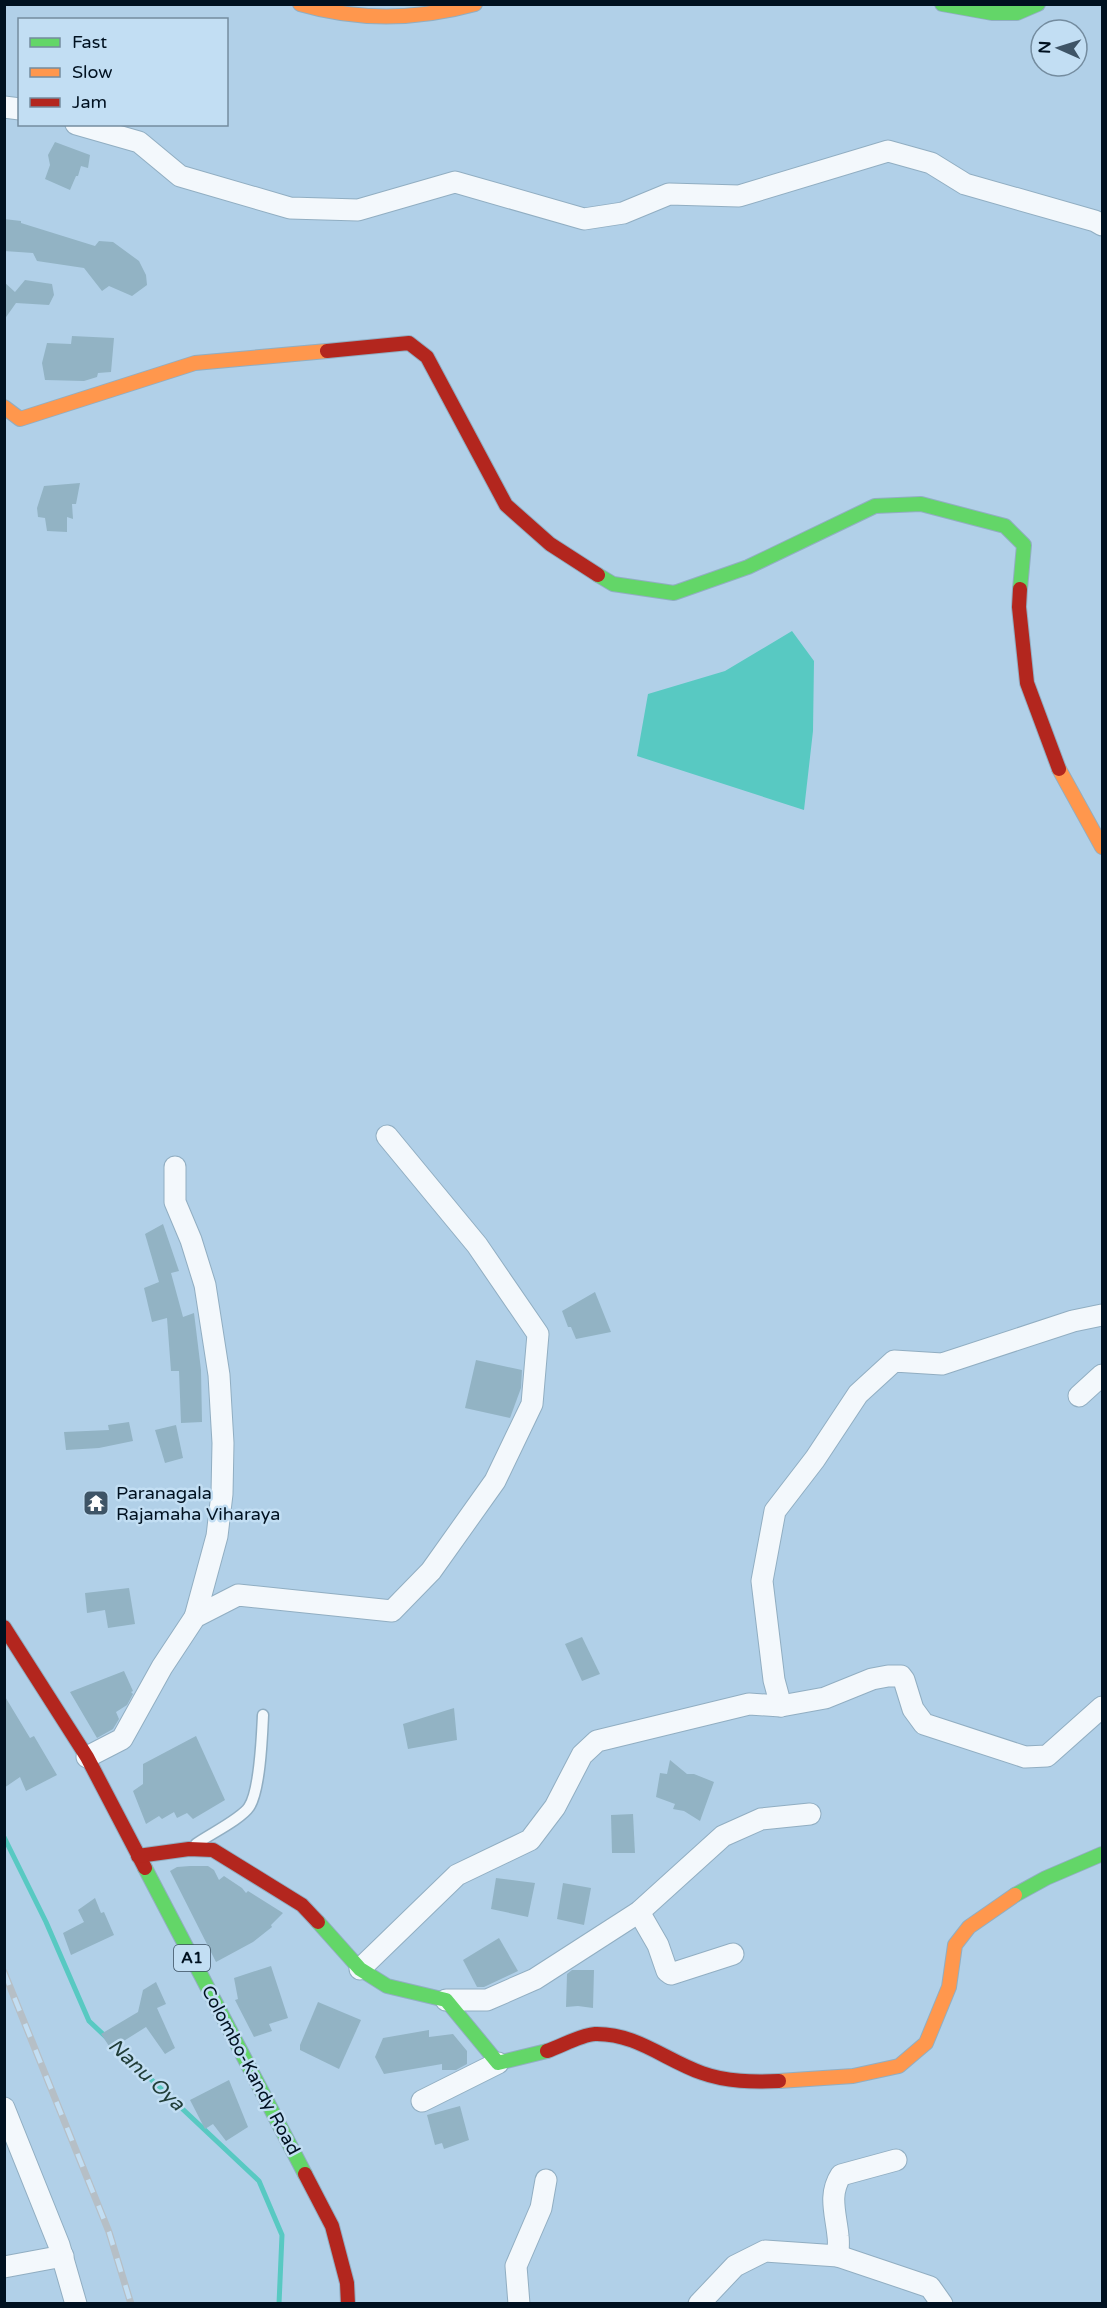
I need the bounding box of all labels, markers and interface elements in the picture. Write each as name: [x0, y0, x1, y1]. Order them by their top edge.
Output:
legend: [18, 18, 228, 126]
north arrow: [1029, 18, 1089, 78]
text: Fast: [72, 31, 107, 53]
text: N: [1035, 40, 1055, 54]
text: Slow: [72, 61, 113, 83]
text: Jam: [72, 91, 107, 113]
place label: Paranagala Rajamaha Viharaya: [116, 1482, 280, 1525]
temple icon: Paranagala Rajamaha Viharaya: [81, 1488, 111, 1518]
road number: A1: [174, 1945, 210, 1971]
street label: Colombo-Kandy Road: [197, 1981, 305, 2159]
water label: Nanu Oya: [103, 2034, 189, 2117]

